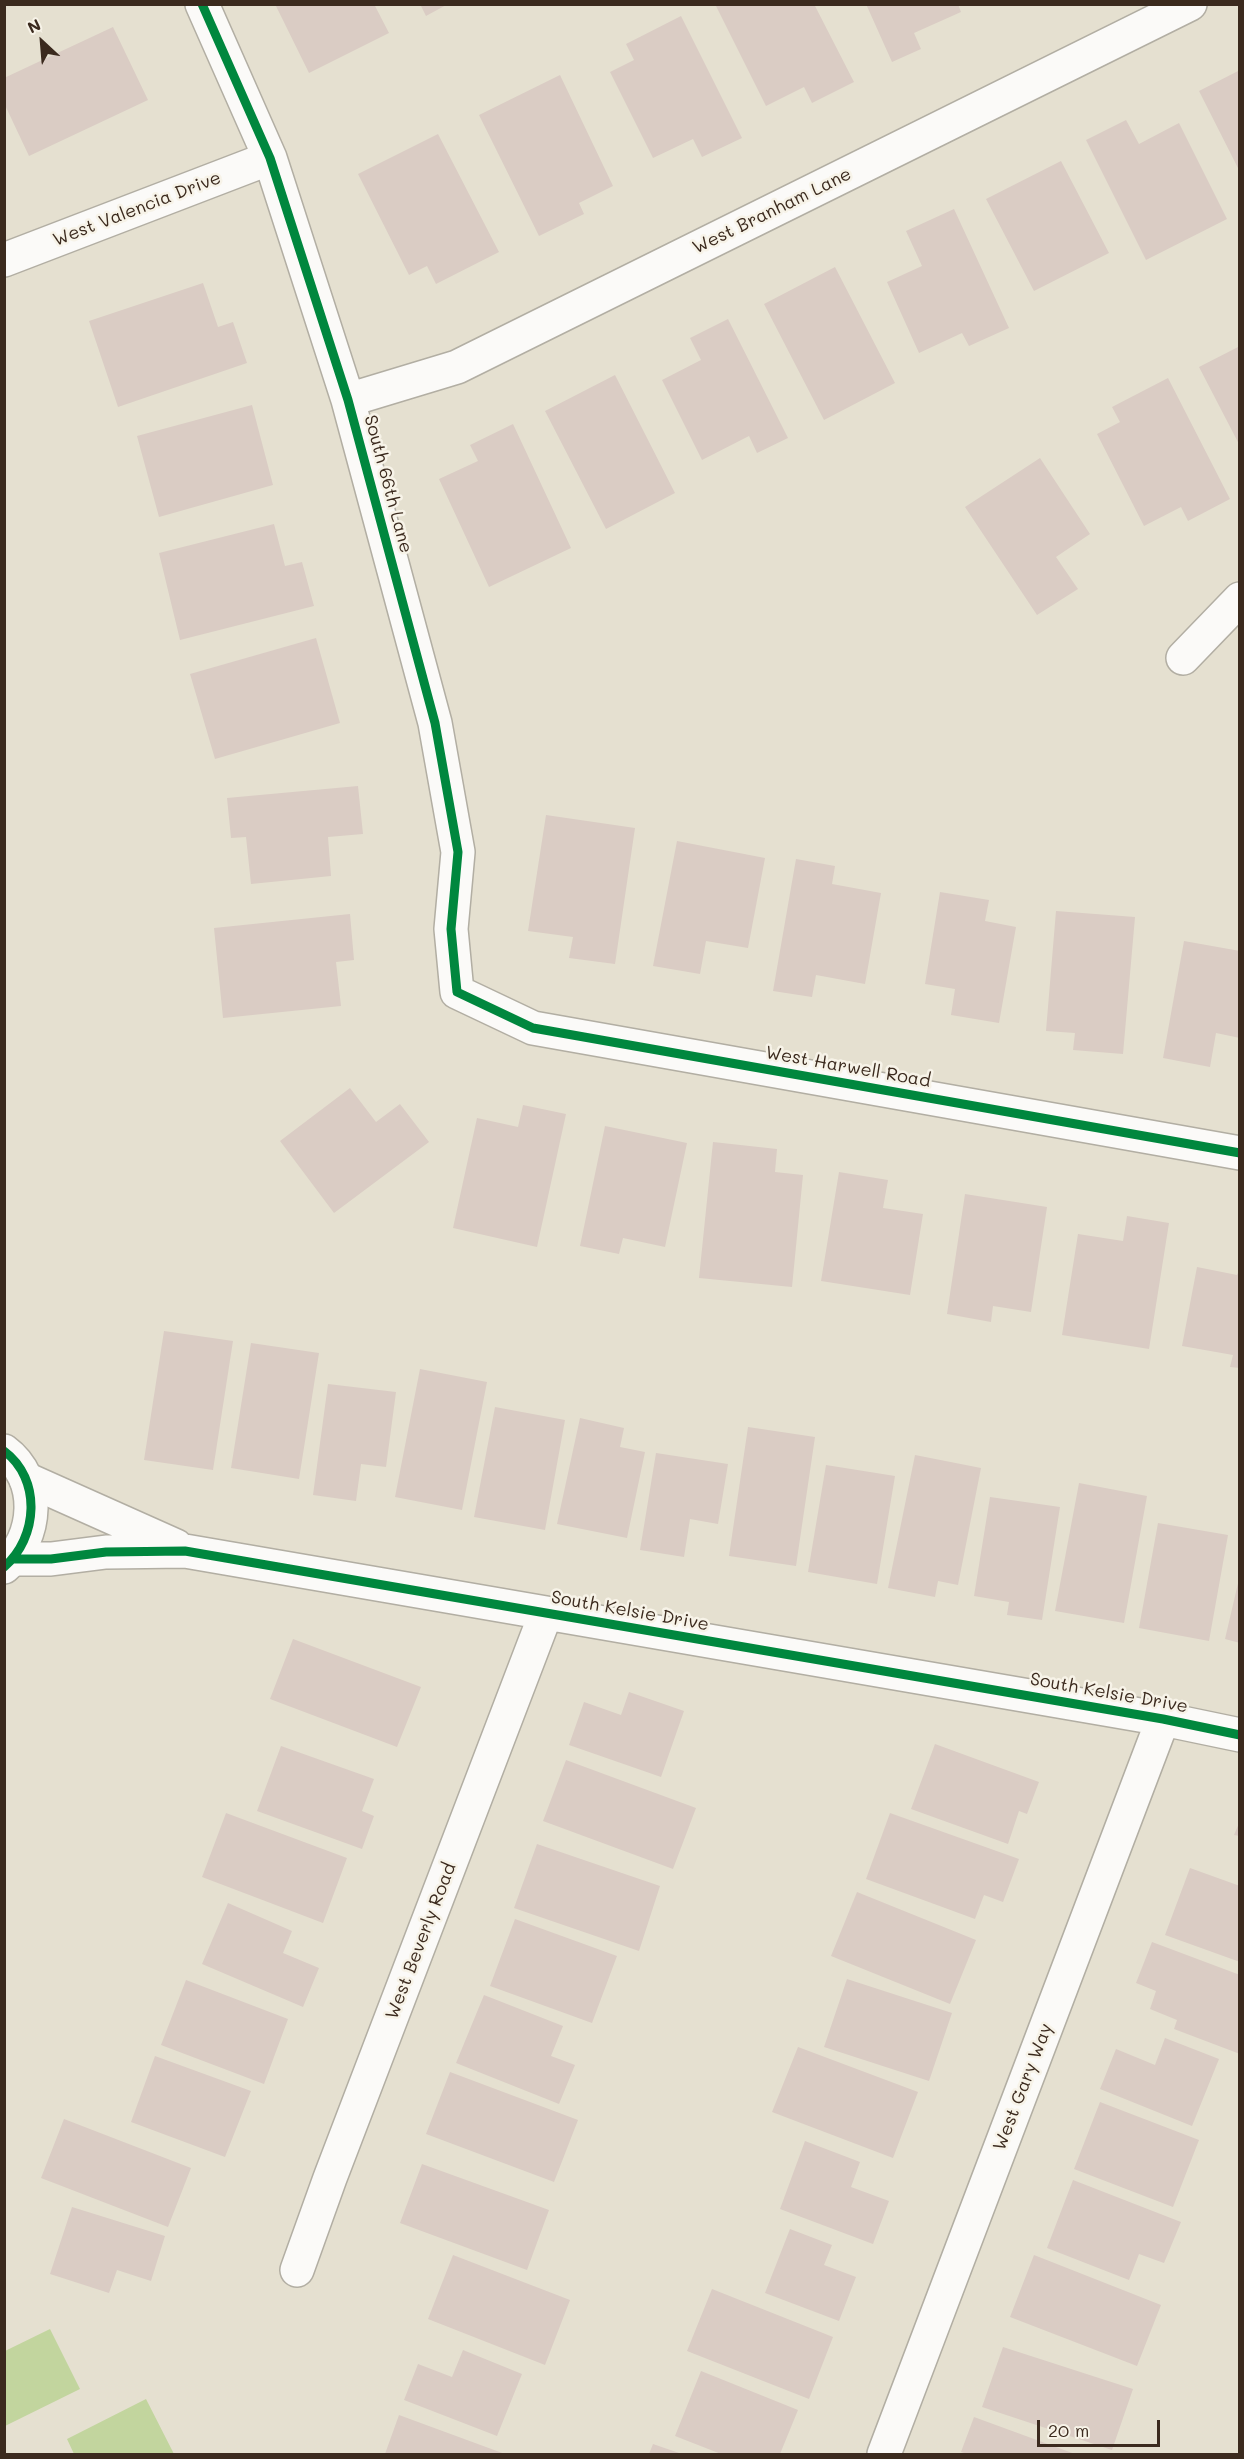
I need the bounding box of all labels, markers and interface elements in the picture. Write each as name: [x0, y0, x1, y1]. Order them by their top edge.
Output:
north arrow: [12, 12, 72, 72]
text: N: [24, 13, 44, 37]
street label: West Branham Lane: [689, 163, 855, 259]
street label: West Valencia Drive: [50, 167, 224, 251]
street label: South 66th Lane: [359, 413, 417, 555]
street label: West Harwell Road: [764, 1042, 932, 1092]
street label: South Kelsie Drive: [549, 1586, 711, 1636]
street label: South Kelsie Drive: [1028, 1668, 1190, 1718]
street label: West Beverly Road: [381, 1860, 461, 2022]
street label: West Gary Way: [989, 2020, 1057, 2154]
scale bar: [1040, 2408, 1163, 2446]
text: 20 m: [1048, 2418, 1089, 2442]

